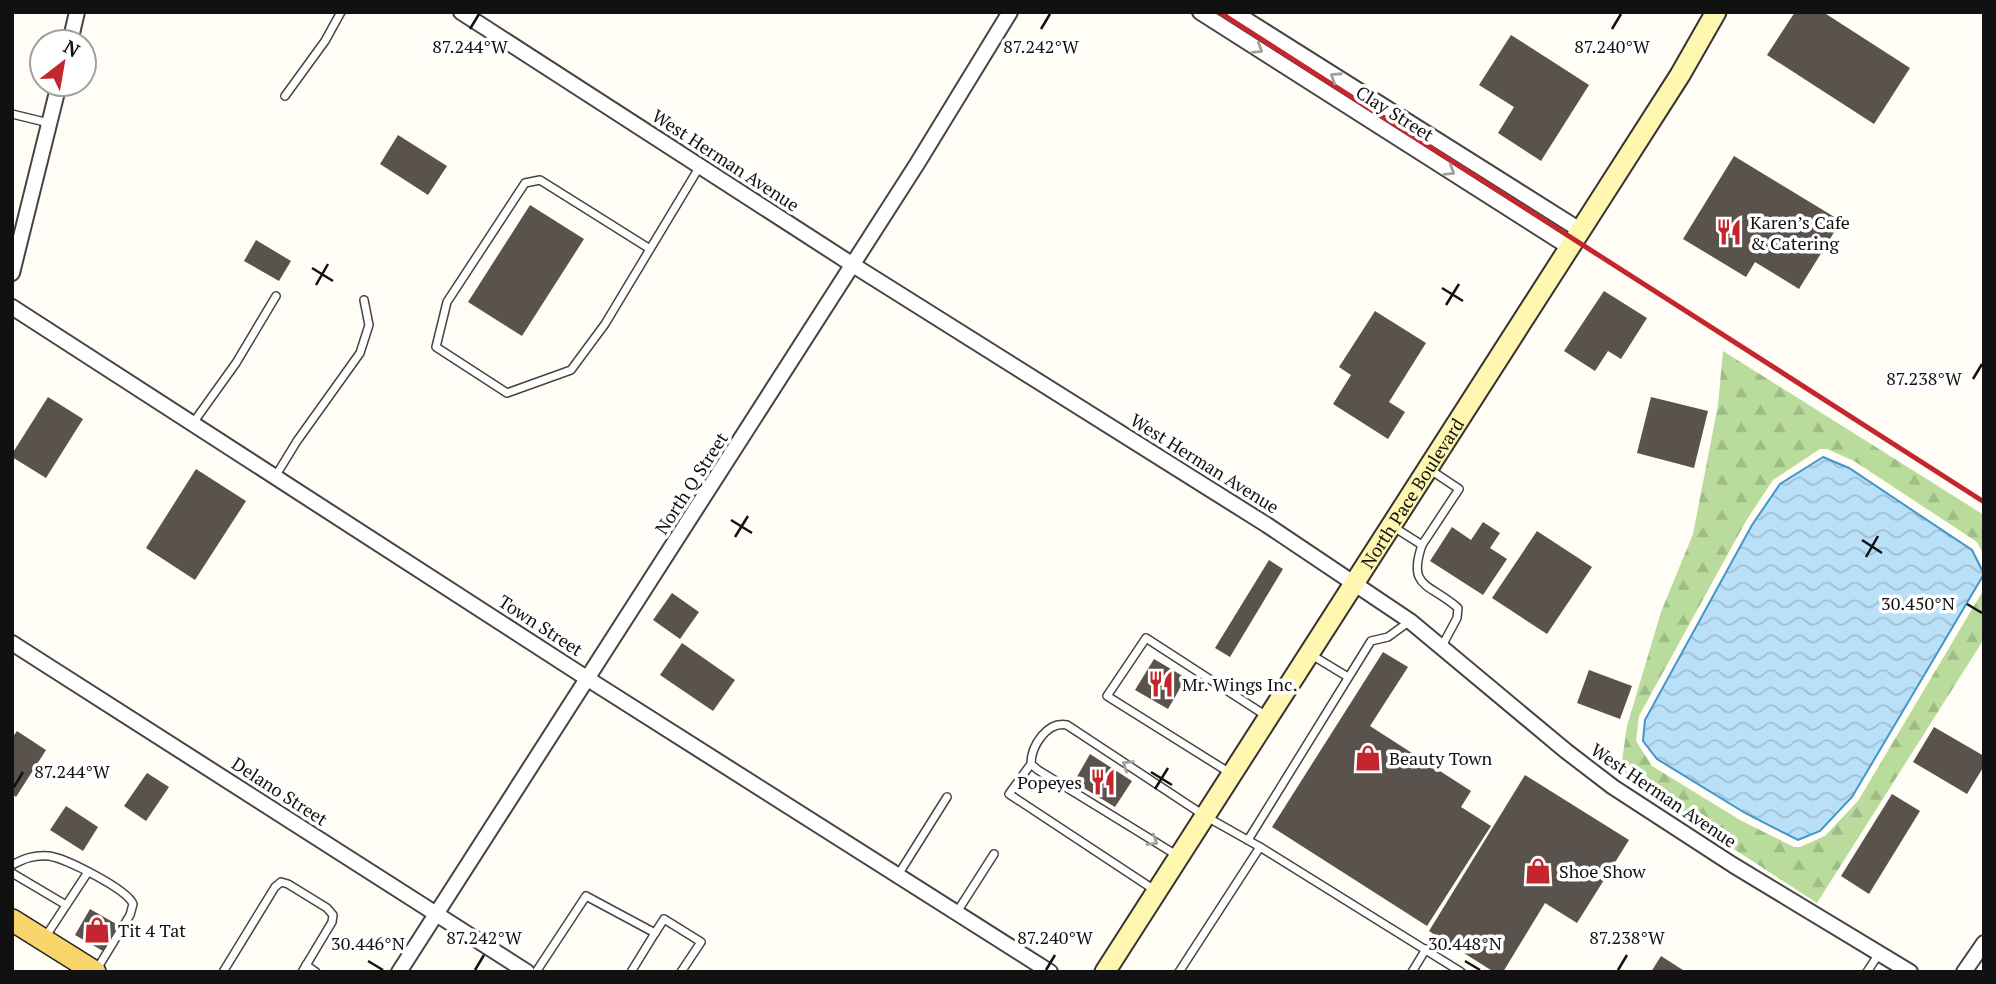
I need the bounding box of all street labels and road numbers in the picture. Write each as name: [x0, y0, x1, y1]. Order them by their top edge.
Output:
street label: Clay Street: [1351, 80, 1439, 147]
street label: West Herman Avenue: [648, 103, 804, 217]
street label: West Herman Avenue: [1126, 408, 1284, 518]
street label: North Pace Boulevard: [1355, 413, 1469, 573]
street label: North Q Street: [649, 427, 733, 539]
street label: Town Street: [494, 589, 588, 661]
street label: West Herman Avenue: [1586, 737, 1742, 853]
street label: Delano Street: [228, 751, 333, 831]

